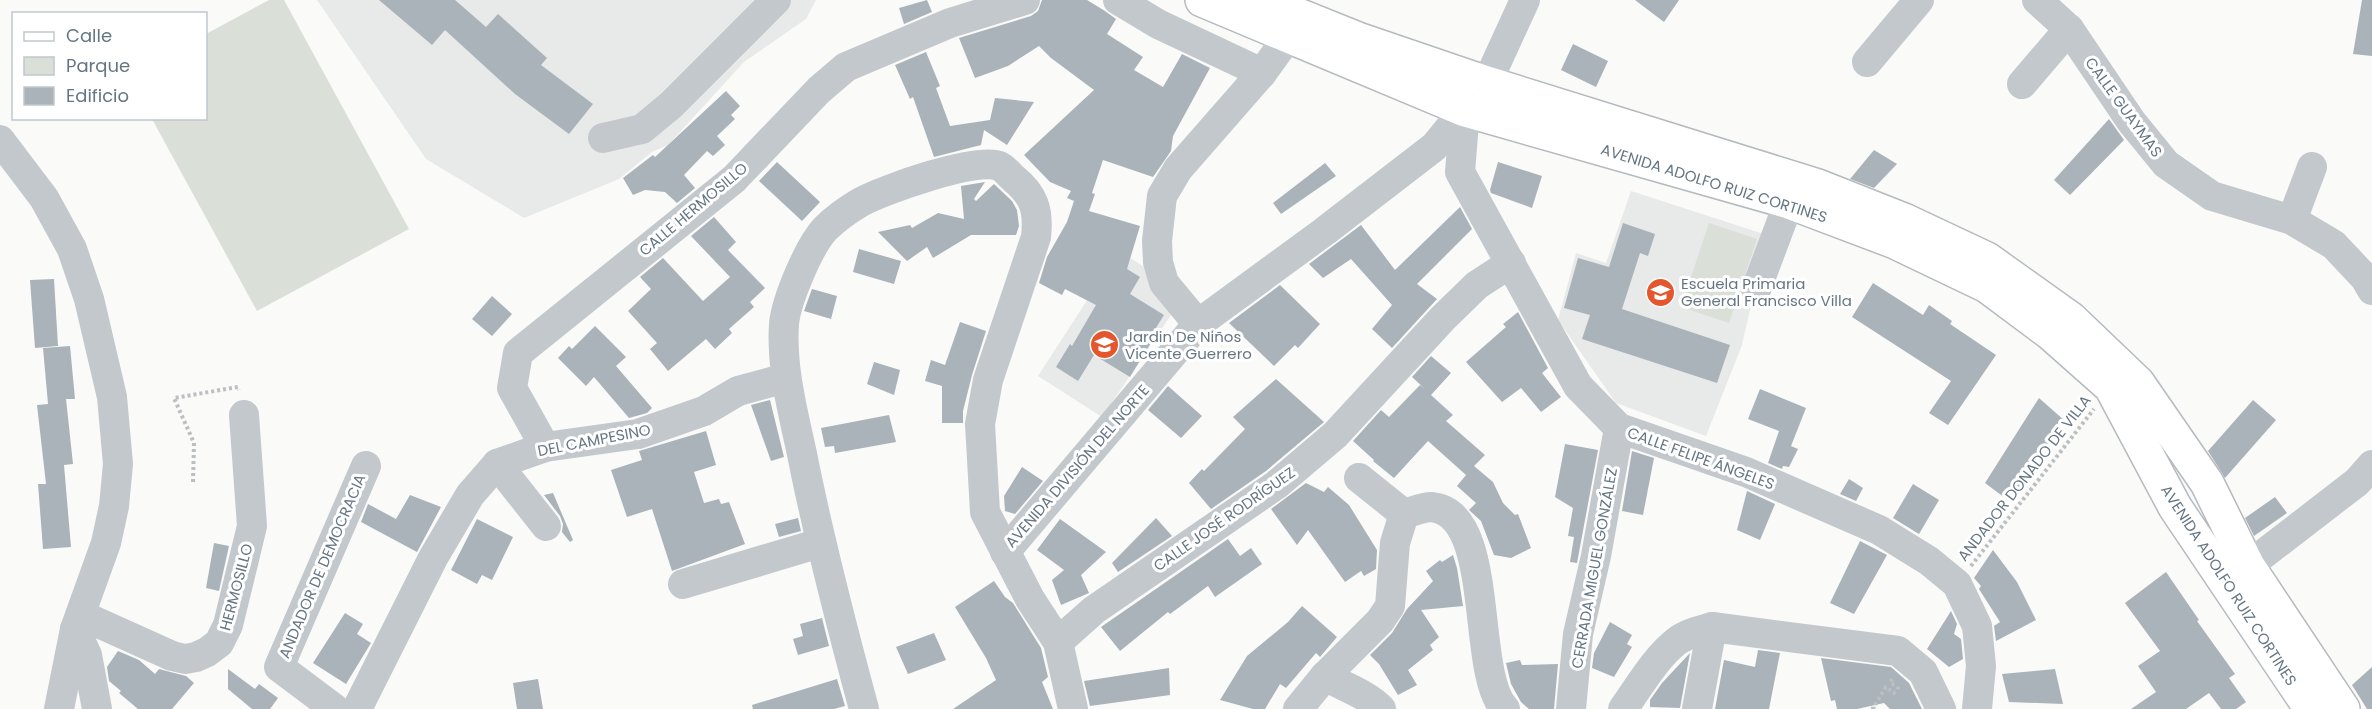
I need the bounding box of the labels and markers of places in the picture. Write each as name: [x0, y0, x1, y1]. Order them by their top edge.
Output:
place label: Escuela Primaria General Francisco Villa: [1681, 273, 1852, 311]
school or university icon: Escuela Primaria General Francisco Villa: [1644, 276, 1676, 308]
place label: Jardin De Niños Vicente Guerrero: [1125, 326, 1252, 364]
school or university icon: Jardin De Niños Vicente Guerrero: [1088, 329, 1120, 361]

